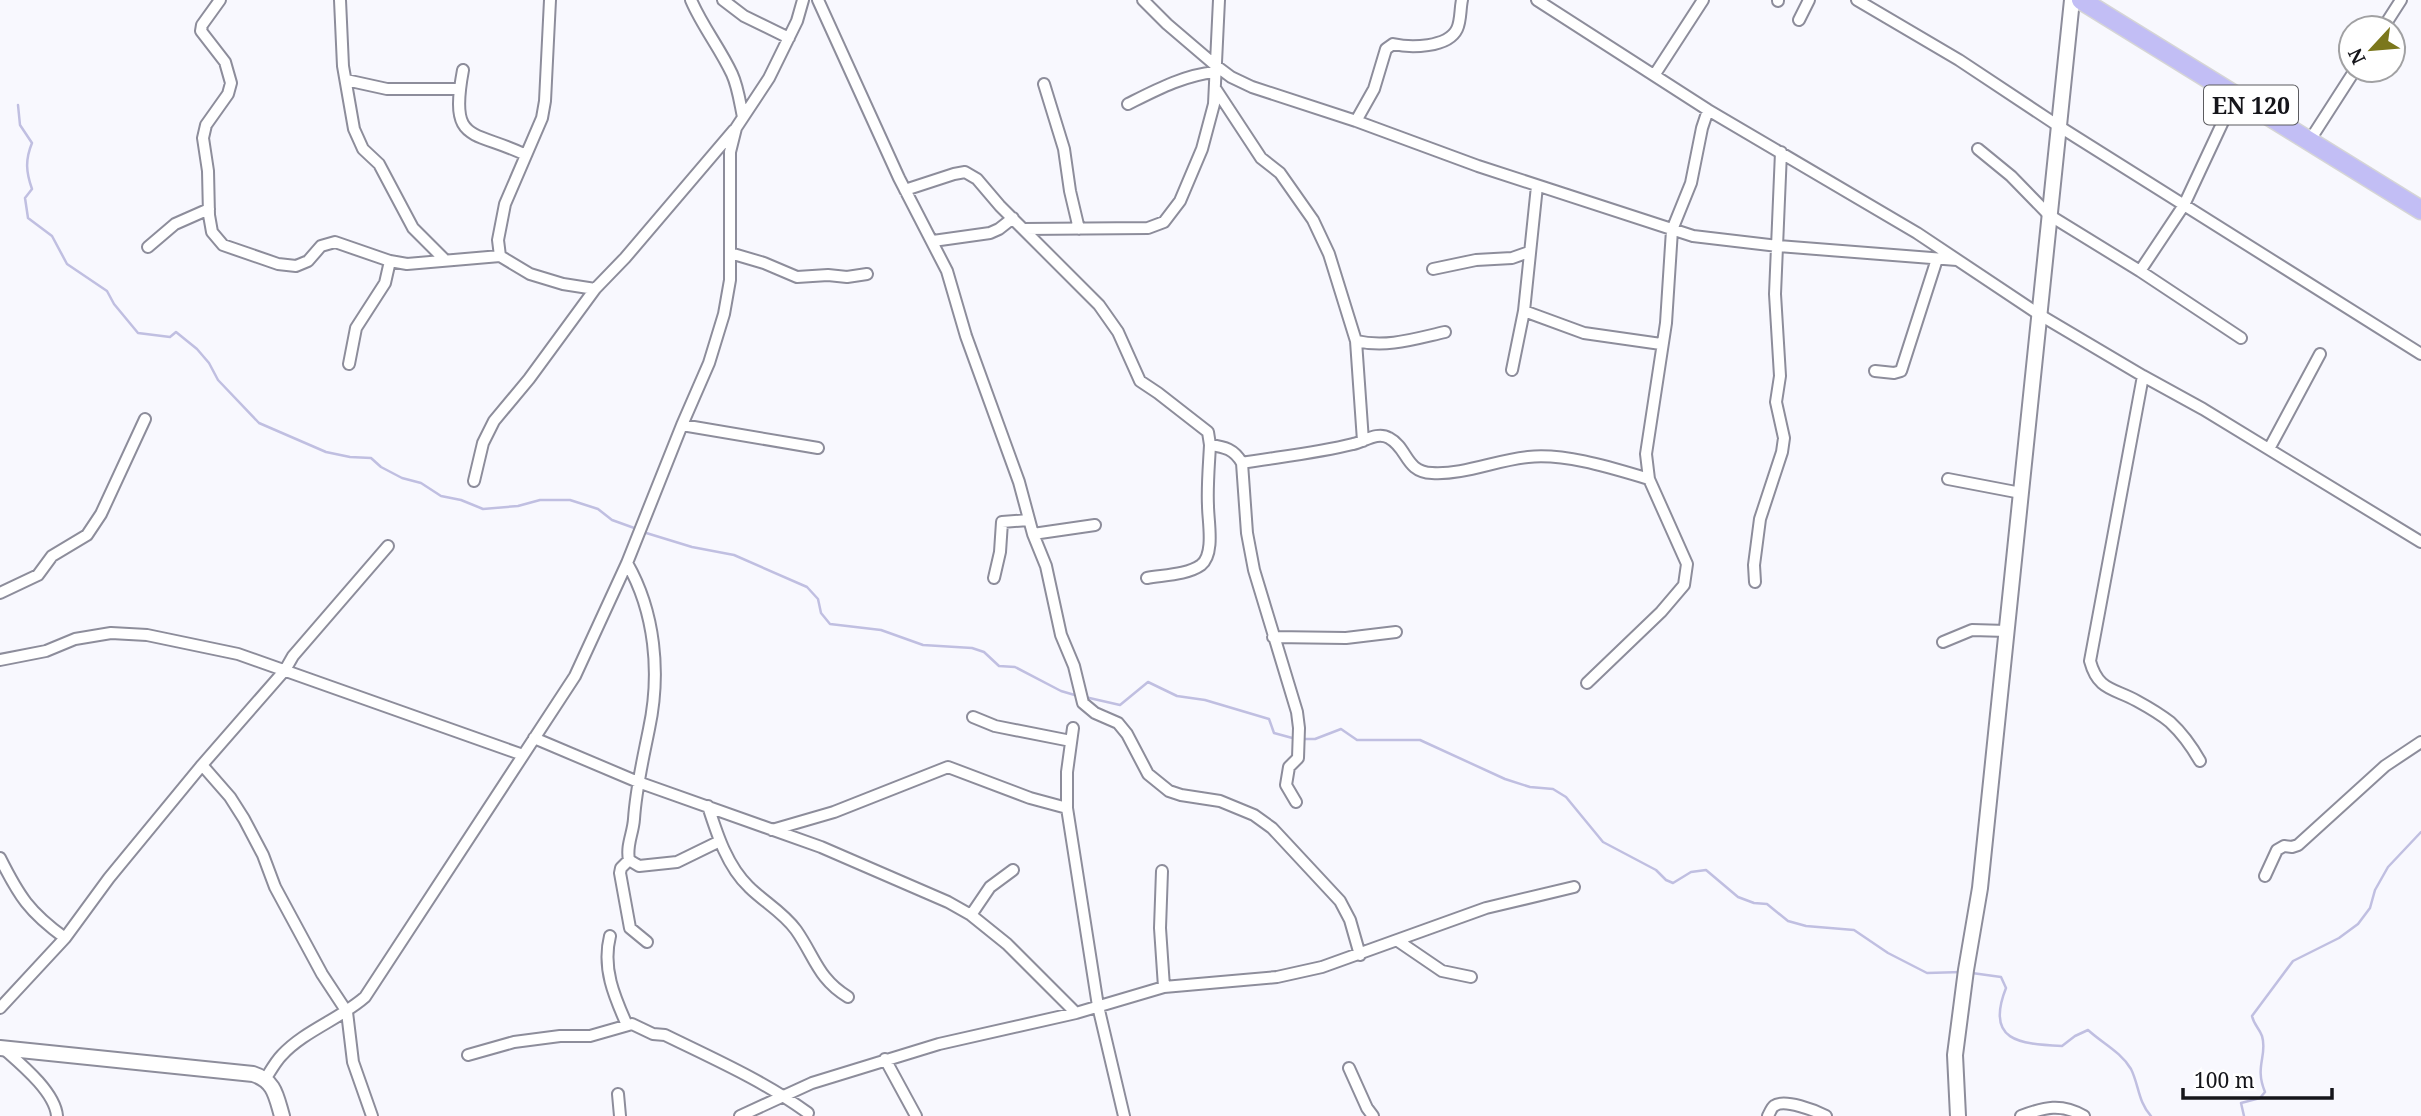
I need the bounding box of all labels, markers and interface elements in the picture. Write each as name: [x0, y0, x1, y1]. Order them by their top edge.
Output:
north arrow: [2337, 14, 2407, 84]
text: N: [2342, 44, 2372, 69]
road number: EN 120: [2204, 86, 2298, 124]
scale bar: [2183, 1056, 2332, 1100]
text: 100 m: [2194, 1066, 2255, 1094]

